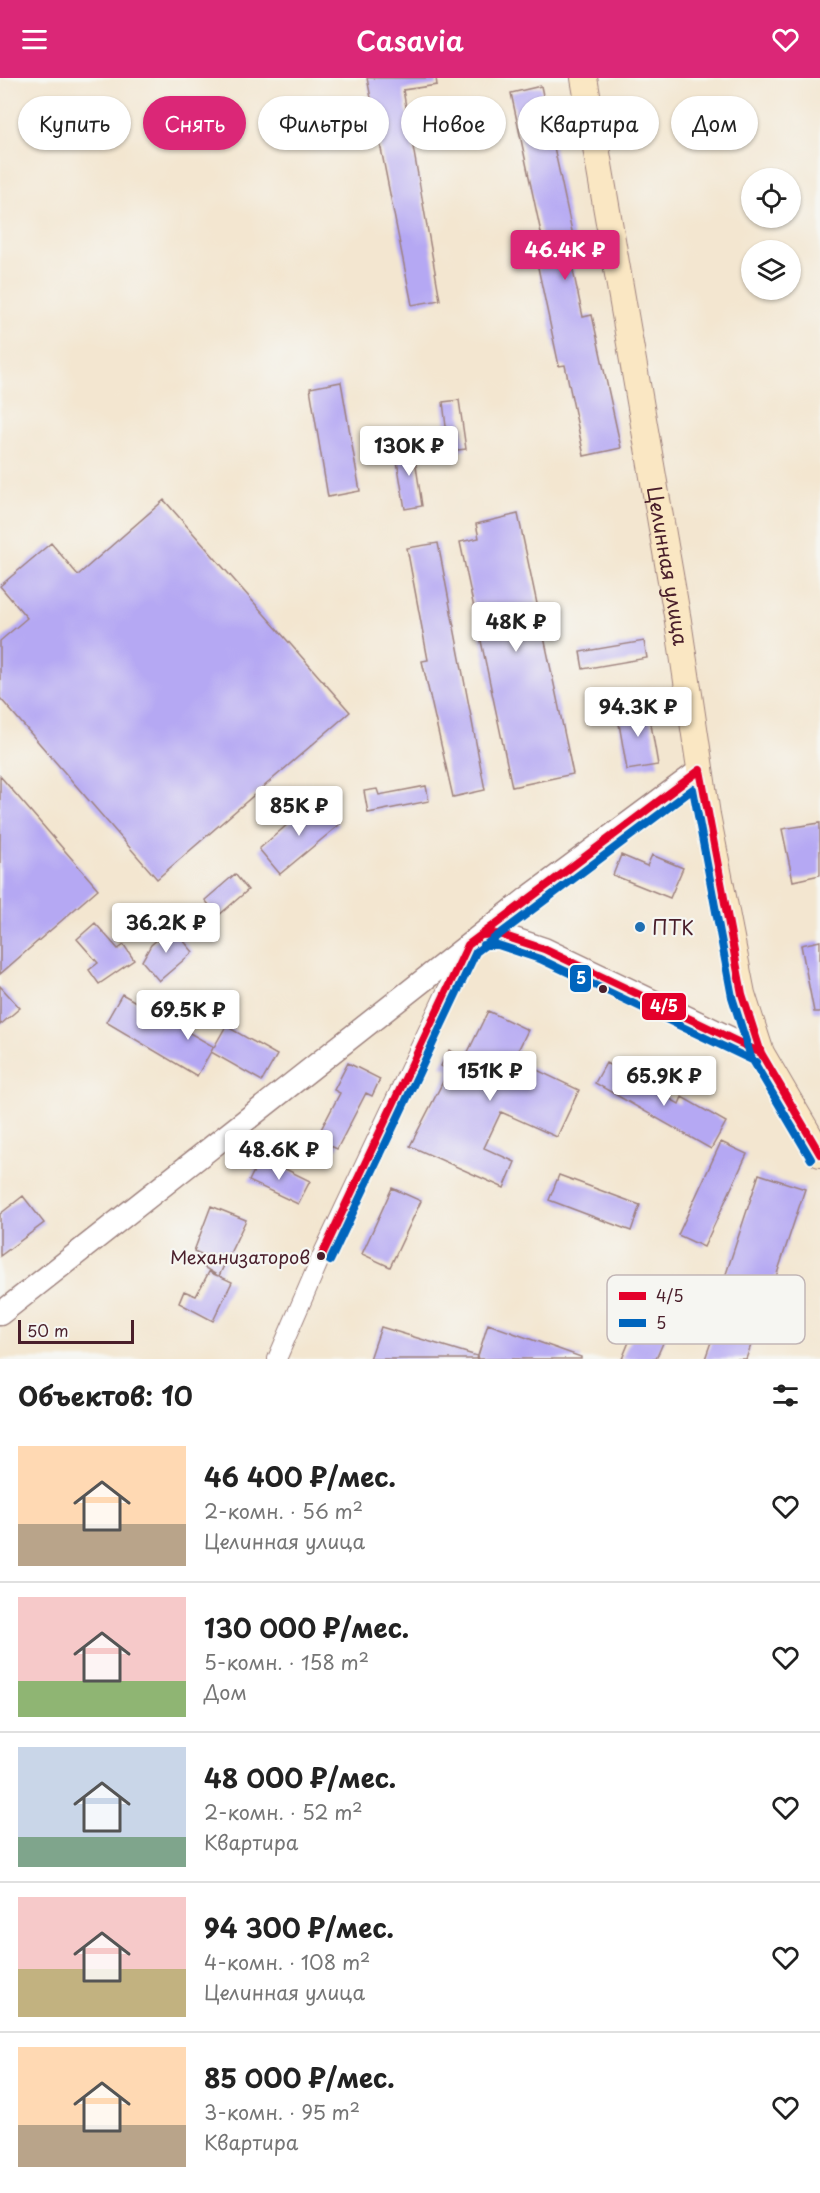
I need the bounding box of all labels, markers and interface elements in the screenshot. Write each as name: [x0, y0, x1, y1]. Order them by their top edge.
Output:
text: Casavia: [356, 19, 464, 60]
icon: menu: [18, 23, 51, 56]
icon: heart: [769, 23, 802, 56]
chip: Купить: [18, 96, 131, 150]
chip: Снять: [143, 96, 246, 150]
chip: Фильтры: [258, 96, 389, 150]
chip: Новое: [401, 96, 506, 150]
chip: Квартира: [518, 96, 659, 150]
chip: Дом: [671, 96, 758, 150]
map controls: [741, 168, 801, 300]
button: locate: [741, 168, 801, 228]
pin: 46.4K ₽: [510, 230, 620, 281]
text: 46.4K ₽: [525, 234, 605, 264]
button: layers: [741, 240, 801, 300]
pin: 130K ₽: [360, 426, 458, 477]
text: 130K ₽: [374, 430, 444, 460]
street label: Целинная улица: [640, 484, 697, 648]
pin: 48K ₽: [474, 602, 558, 653]
text: 48K ₽: [486, 606, 546, 636]
pin: 94.3K ₽: [583, 687, 693, 738]
text: 94.3K ₽: [599, 691, 677, 721]
pin: 85K ₽: [257, 786, 341, 837]
text: 85K ₽: [270, 790, 328, 820]
pin: 36.2K ₽: [111, 903, 221, 954]
text: 36.2K ₽: [126, 907, 206, 937]
place label: ПТК: [652, 912, 694, 942]
marker: ПТК: [633, 920, 647, 934]
line badge: 5: [569, 964, 592, 993]
text: 5: [576, 965, 586, 989]
unlabelled marker: [597, 983, 609, 995]
pin: 69.5K ₽: [133, 990, 243, 1041]
line badge: 4/5: [641, 992, 687, 1021]
text: 4/5: [650, 993, 678, 1017]
text: 69.5K ₽: [150, 994, 226, 1024]
pin: 151K ₽: [441, 1051, 539, 1102]
text: 151K ₽: [457, 1055, 523, 1085]
pin: 65.9K ₽: [609, 1056, 719, 1107]
text: 65.9K ₽: [626, 1060, 702, 1090]
pin: 48.6K ₽: [224, 1130, 334, 1181]
text: 48.6K ₽: [239, 1134, 319, 1164]
place label: Механизаторов: [170, 1243, 310, 1270]
marker: Механизаторов: [315, 1250, 327, 1262]
legend: [607, 1275, 805, 1344]
text: 4/5: [656, 1283, 683, 1307]
text: 5: [656, 1310, 666, 1334]
scale bar: [18, 1317, 134, 1344]
text: 50 m: [27, 1318, 68, 1342]
text: Объектов: 10: [18, 1376, 193, 1415]
icon: filters: [769, 1379, 802, 1412]
text: 46 400 ₽/мес.: [204, 1457, 396, 1496]
icon: home: [66, 1470, 138, 1542]
icon: heart: [769, 1490, 802, 1523]
text: 2-комн. · 56 m²: [204, 1496, 363, 1526]
text: Целинная улица: [204, 1526, 365, 1556]
text: 130 000 ₽/мес.: [204, 1608, 409, 1647]
icon: home: [66, 1621, 138, 1693]
icon: heart: [769, 1641, 802, 1674]
text: 5-комн. · 158 m²: [204, 1647, 369, 1677]
text: Дом: [204, 1677, 247, 1707]
text: 48 000 ₽/мес.: [204, 1758, 396, 1797]
icon: home: [66, 1771, 138, 1843]
icon: heart: [769, 1791, 802, 1824]
text: 2-комн. · 52 m²: [204, 1797, 363, 1827]
text: Квартира: [204, 1827, 298, 1857]
text: 94 300 ₽/мес.: [204, 1908, 394, 1947]
icon: home: [66, 1921, 138, 1993]
icon: heart: [769, 1941, 802, 1974]
text: 4-комн. · 108 m²: [204, 1947, 370, 1977]
text: Целинная улица: [204, 1977, 365, 2007]
text: 85 000 ₽/мес.: [204, 2058, 395, 2097]
icon: home: [66, 2071, 138, 2143]
icon: heart: [769, 2091, 802, 2124]
text: 3-комн. · 95 m²: [204, 2097, 360, 2127]
text: Квартира: [204, 2127, 298, 2157]

